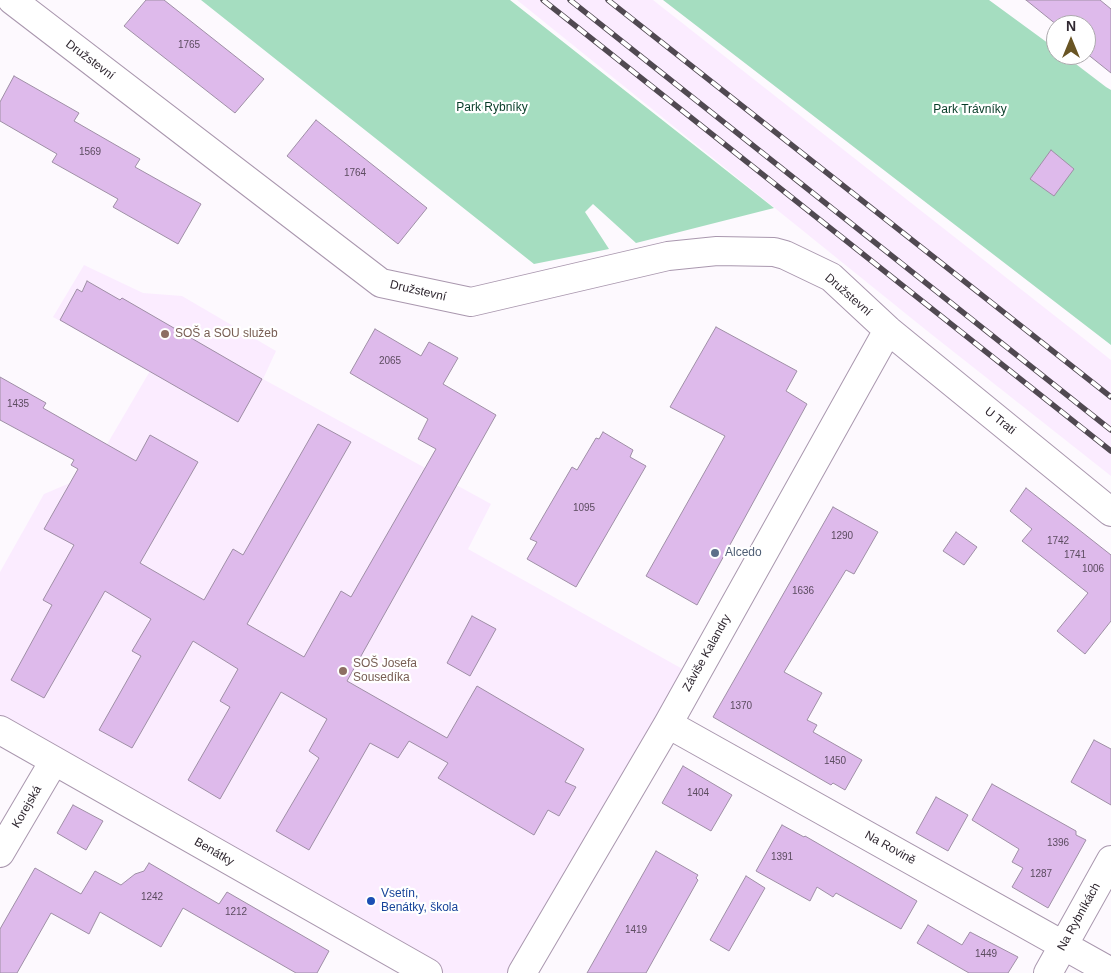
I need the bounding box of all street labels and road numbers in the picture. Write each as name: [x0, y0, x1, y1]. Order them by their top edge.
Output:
street label: Družstevní: [63, 37, 117, 83]
street label: Družstevní: [822, 271, 874, 319]
street label: Družstevní: [388, 278, 448, 304]
street label: U Trati: [982, 404, 1018, 438]
street label: Záviše Kalandry: [680, 612, 734, 694]
street label: Korejská: [9, 783, 45, 831]
street label: Na Rovině: [862, 828, 918, 868]
street label: Benátky: [192, 835, 236, 869]
street label: Na Rybníkách: [1054, 881, 1104, 953]

